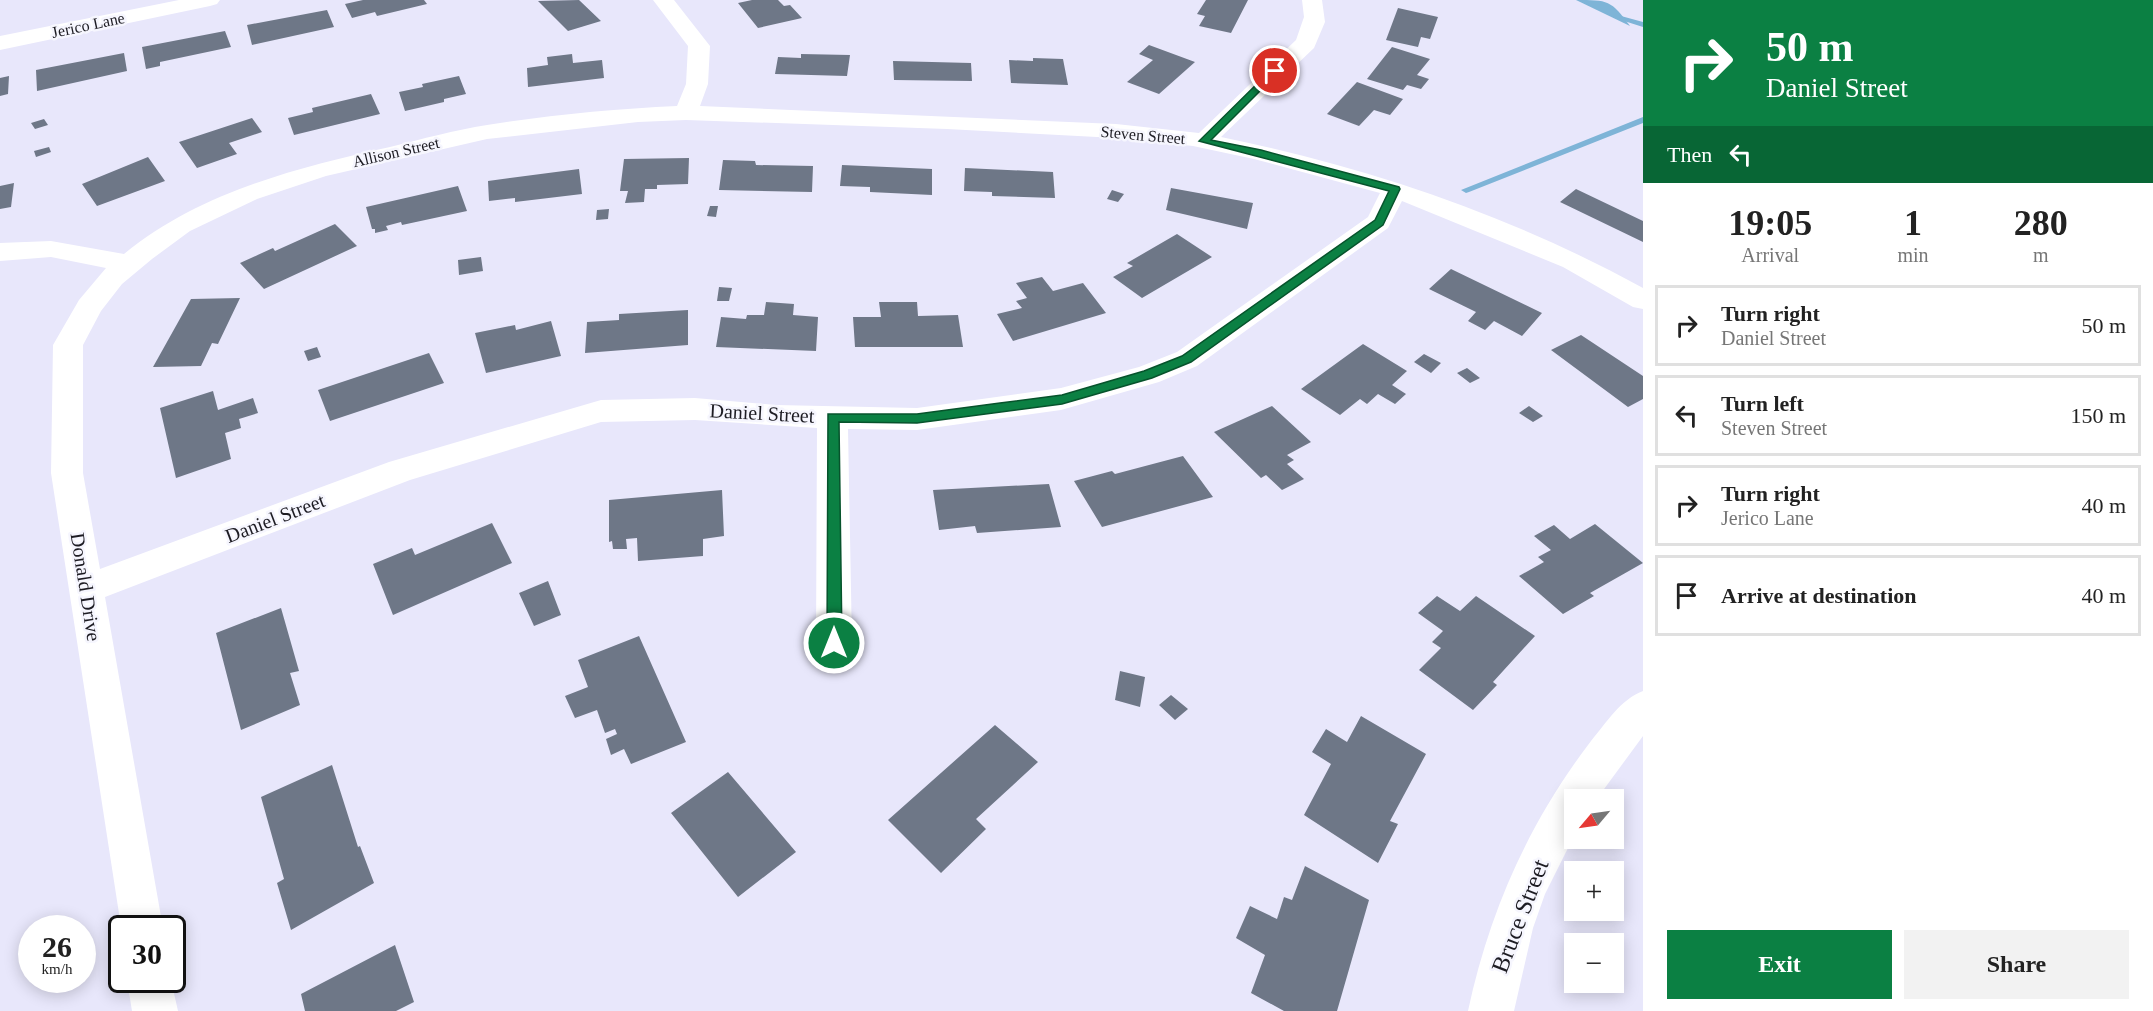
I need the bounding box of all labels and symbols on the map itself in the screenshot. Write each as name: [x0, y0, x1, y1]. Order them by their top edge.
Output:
street label: Jerico Lane: [50, 9, 126, 41]
pin: [1249, 45, 1300, 96]
street label: Steven Street: [1100, 123, 1187, 147]
street label: Allison Street: [351, 134, 442, 170]
street label: Daniel Street: [709, 399, 815, 427]
street label: Daniel Street: [222, 489, 328, 547]
street label: Donald Drive: [67, 531, 105, 643]
position arrow: [802, 611, 866, 675]
north arrow: [1564, 789, 1624, 849]
street label: Bruce Street: [1486, 855, 1554, 976]
speed limit sign: 30: [108, 915, 186, 993]

